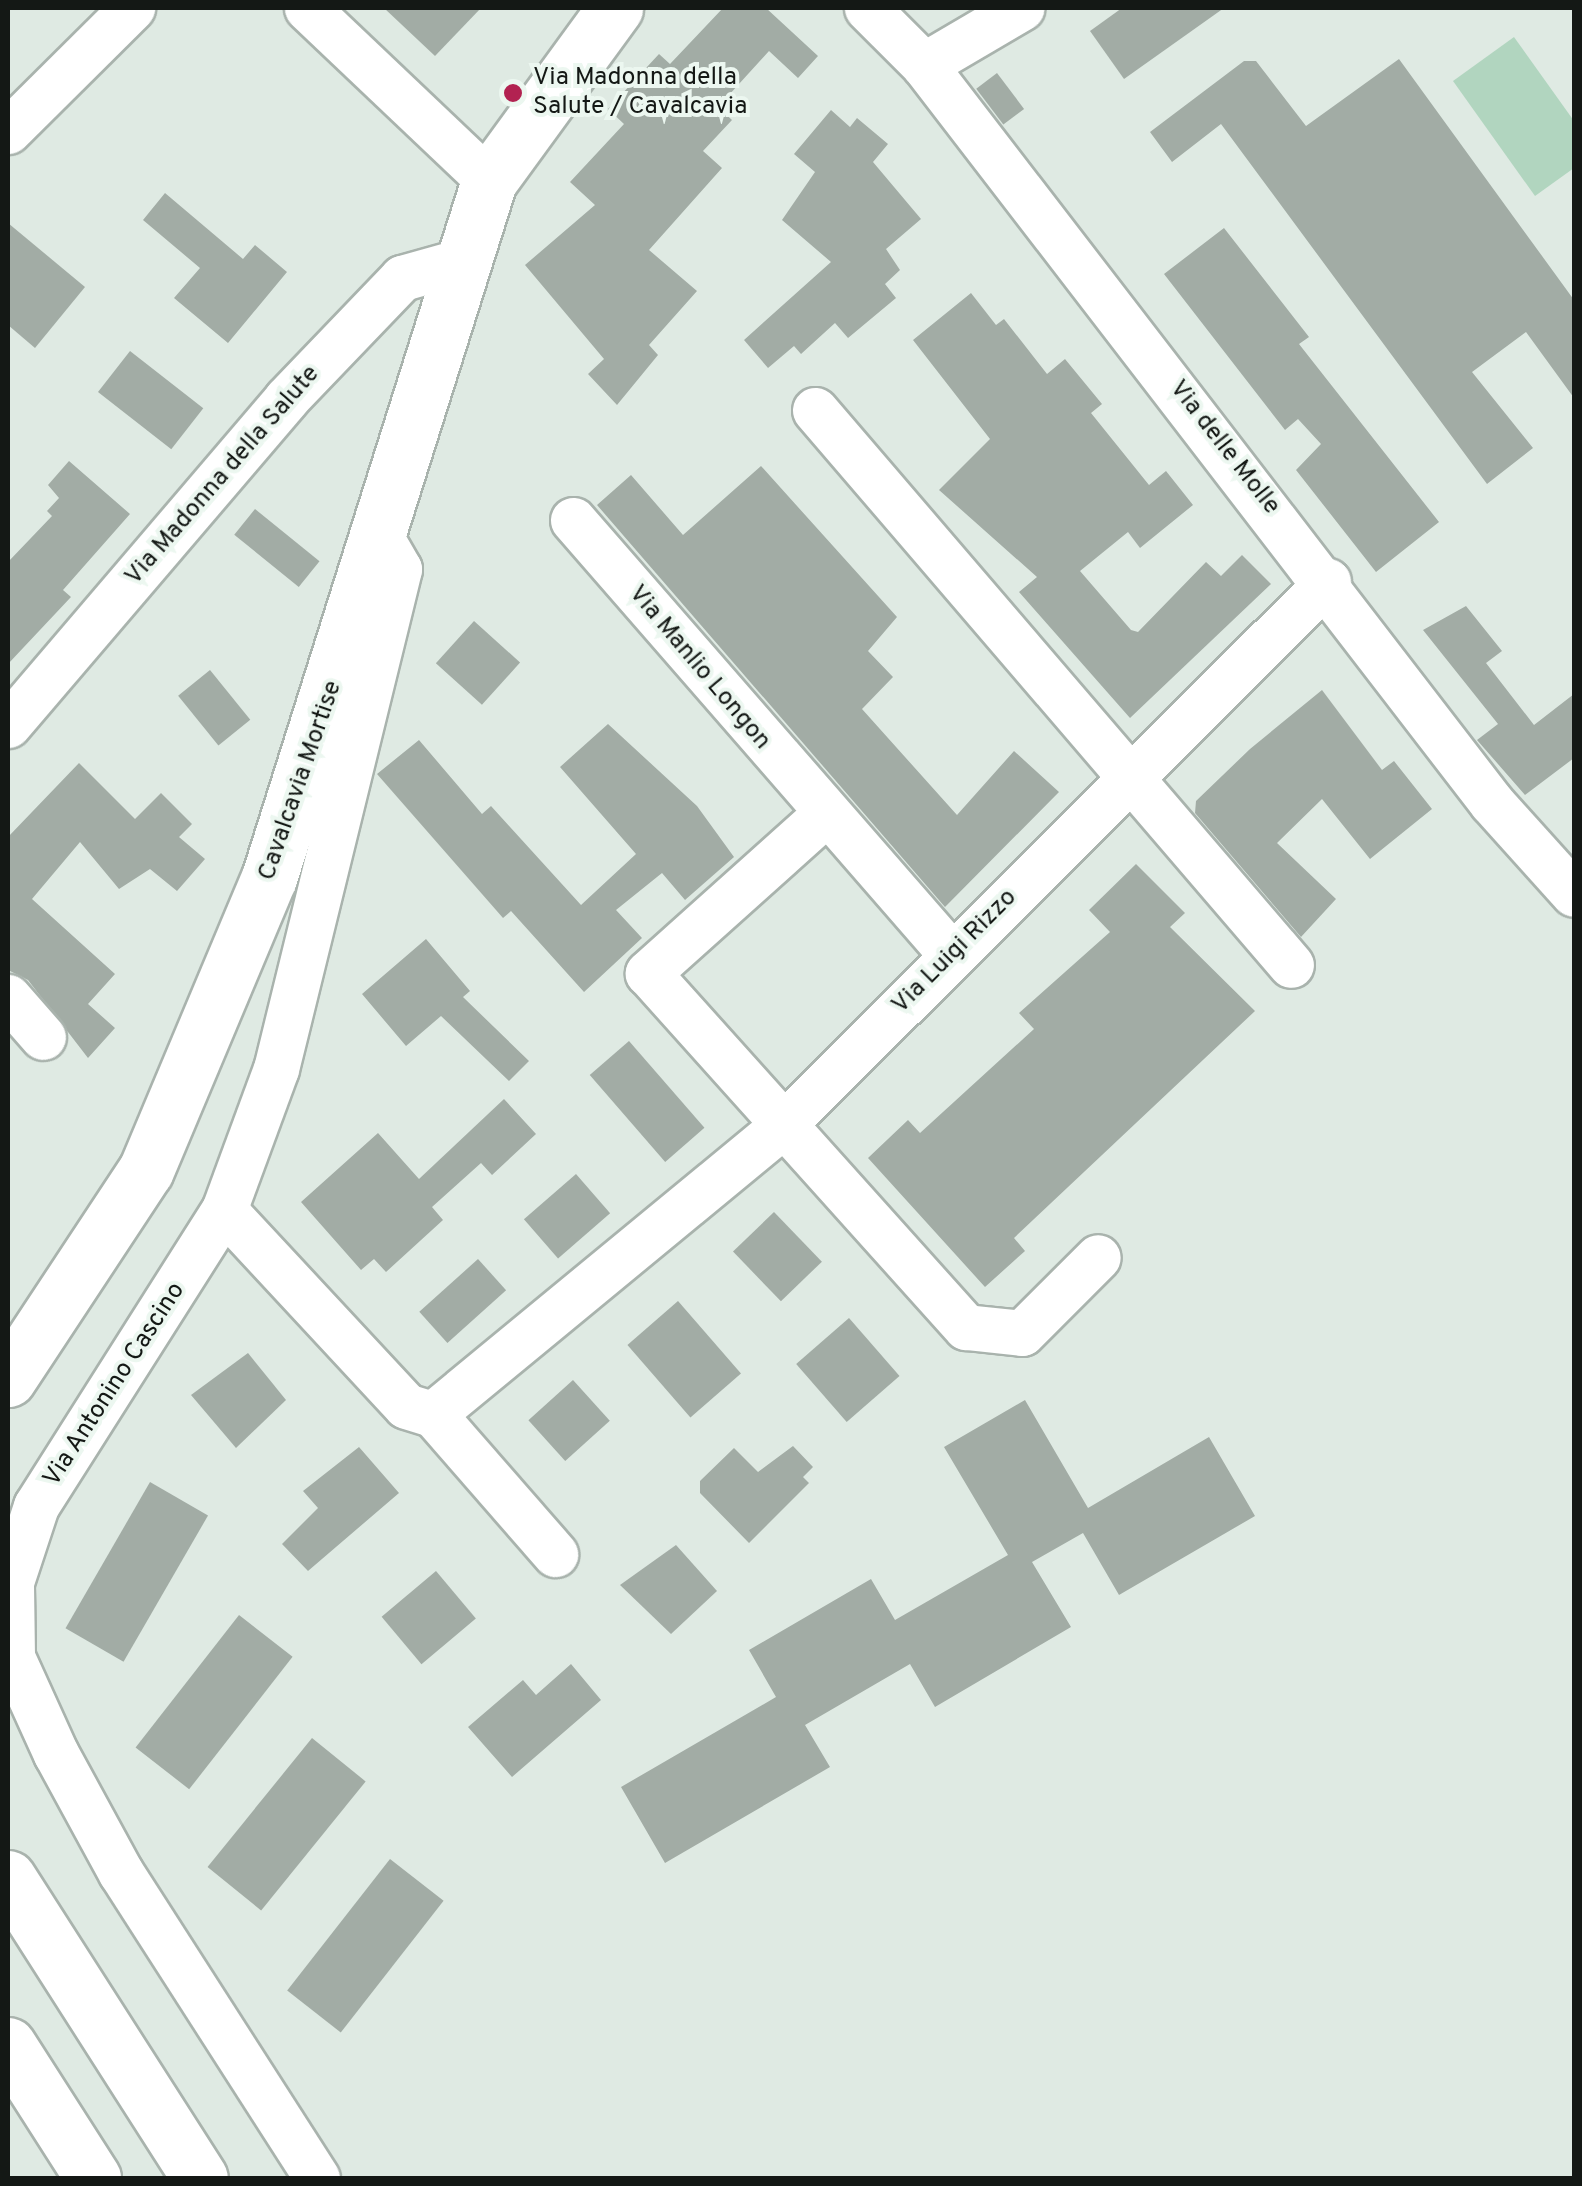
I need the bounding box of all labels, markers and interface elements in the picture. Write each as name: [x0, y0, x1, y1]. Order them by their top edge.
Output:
place label: Via Madonna della Salute / Cavalcavia: [533, 64, 747, 123]
marker: Via Madonna della Salute / Cavalcavia: [502, 82, 524, 104]
street label: Via Madonna della Salute: [119, 360, 327, 592]
street label: Via delle Molle: [1162, 375, 1286, 521]
street label: Via Manlio Longon: [621, 580, 777, 756]
street label: Cavalcavia Mortise: [253, 677, 349, 885]
street label: Via Luigi Rizzo: [886, 883, 1024, 1021]
street label: Via Antonino Cascino: [38, 1277, 192, 1493]

